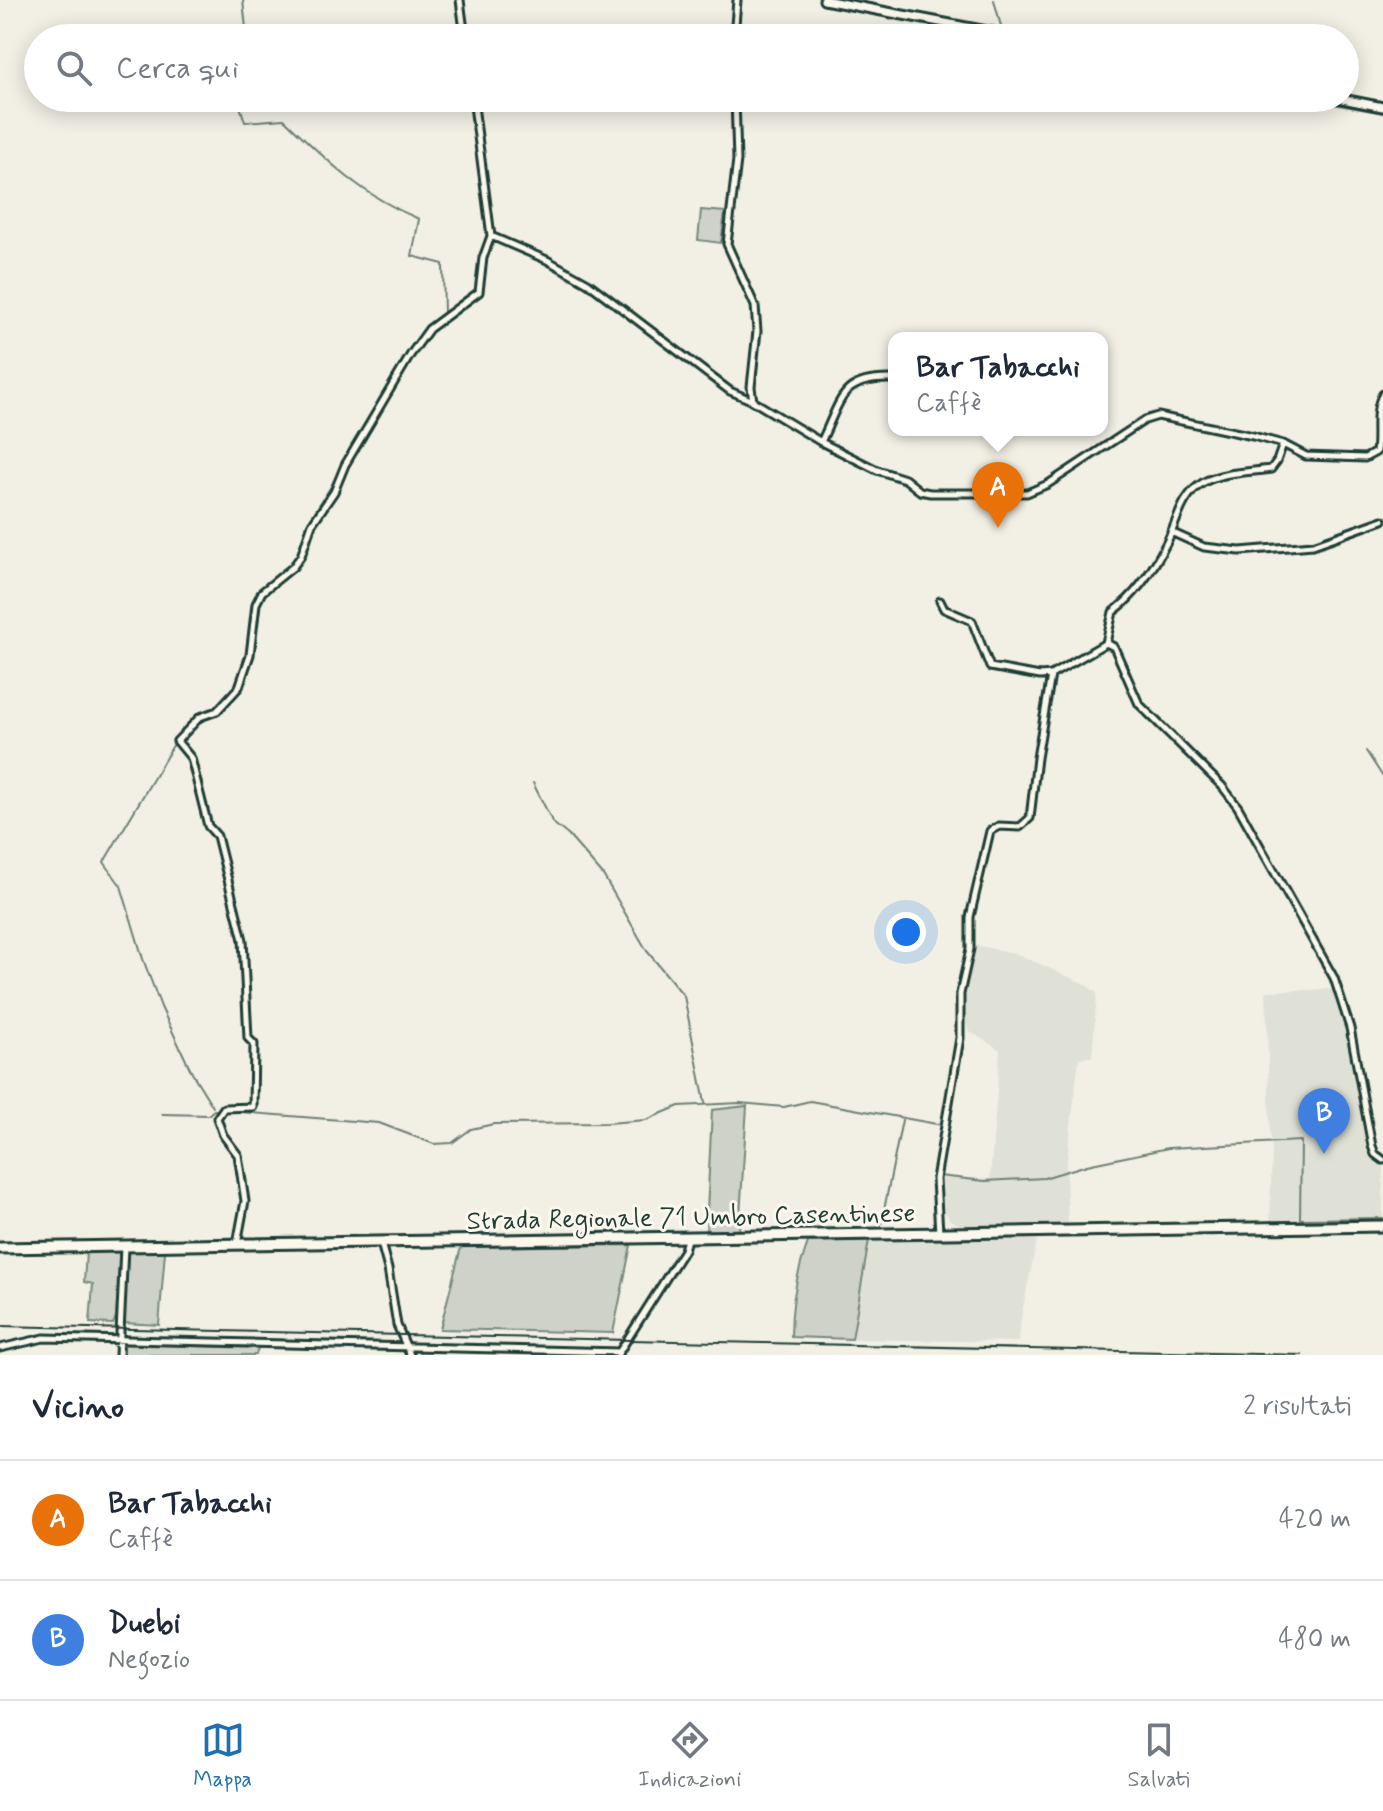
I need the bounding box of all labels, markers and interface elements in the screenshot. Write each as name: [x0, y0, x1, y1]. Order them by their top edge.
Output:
search box: [24, 24, 1359, 112]
icon: search: [52, 46, 96, 90]
text: Cerca qui: [116, 49, 239, 88]
popup: [888, 332, 1108, 436]
text: Bar Tabacchi: [916, 348, 1080, 387]
text: Caffè: [916, 387, 981, 421]
pin: A: [972, 462, 1024, 528]
your location: [886, 912, 926, 952]
pin: B: [1298, 1088, 1350, 1154]
street label: Strada Regionale 71 Umbro Casentinese: [466, 1197, 916, 1241]
text: Vicino: [32, 1385, 124, 1430]
text: 2 risultati: [1243, 1390, 1351, 1424]
text: Bar Tabacchi: [108, 1484, 272, 1523]
text: A: [49, 1503, 67, 1537]
text: 420 m: [1279, 1503, 1351, 1537]
text: Caffè: [108, 1523, 173, 1557]
text: Duebi: [108, 1604, 180, 1643]
text: B: [50, 1623, 66, 1657]
text: 480 m: [1278, 1623, 1351, 1657]
text: Negozio: [108, 1643, 190, 1677]
tab: Mappa: [193, 1718, 252, 1794]
tab: Indicazioni: [638, 1718, 741, 1794]
tab: Salvati: [1128, 1718, 1190, 1794]

